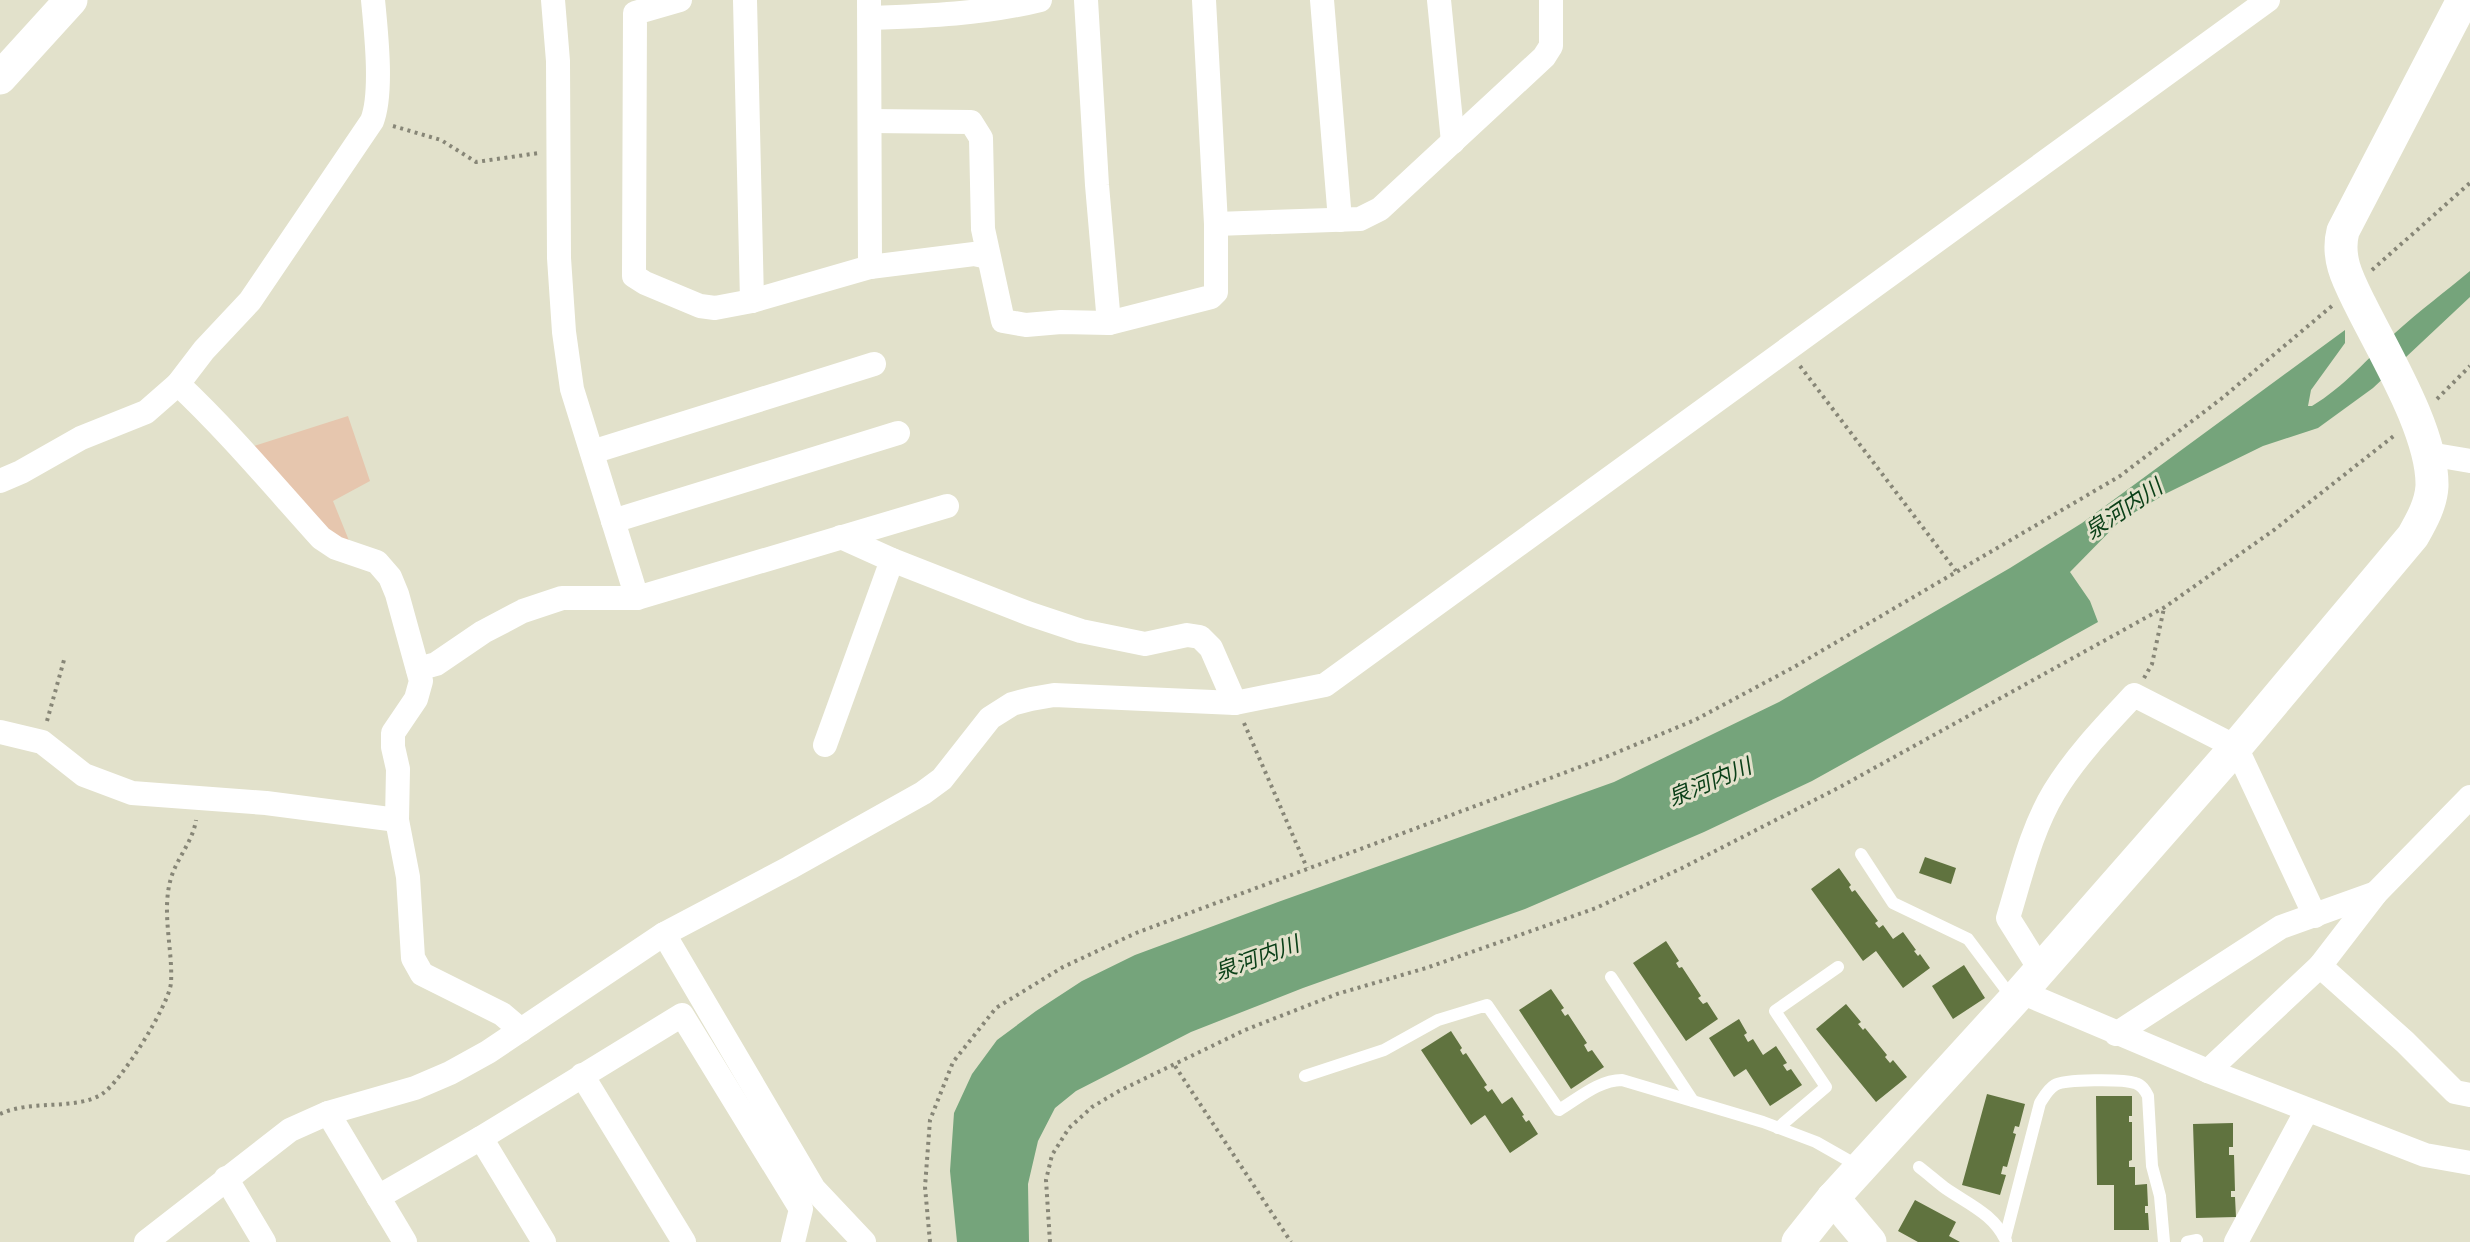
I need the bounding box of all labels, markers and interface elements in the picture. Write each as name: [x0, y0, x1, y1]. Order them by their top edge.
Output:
water label: 泉河内川: [2080, 473, 2170, 546]
water label: 泉河内川: [1664, 753, 1758, 813]
water label: 泉河内川: [1211, 931, 1305, 987]

